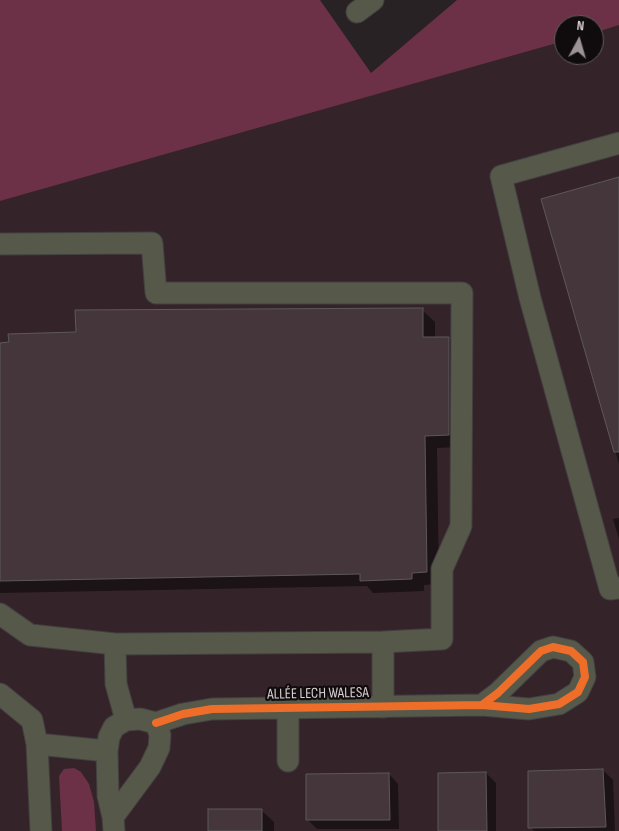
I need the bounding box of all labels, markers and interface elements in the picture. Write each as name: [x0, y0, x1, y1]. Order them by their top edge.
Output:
north arrow: [554, 15, 604, 65]
text: N: [576, 17, 585, 34]
street label: ALLÉE LECH WALESA: [267, 684, 369, 704]

